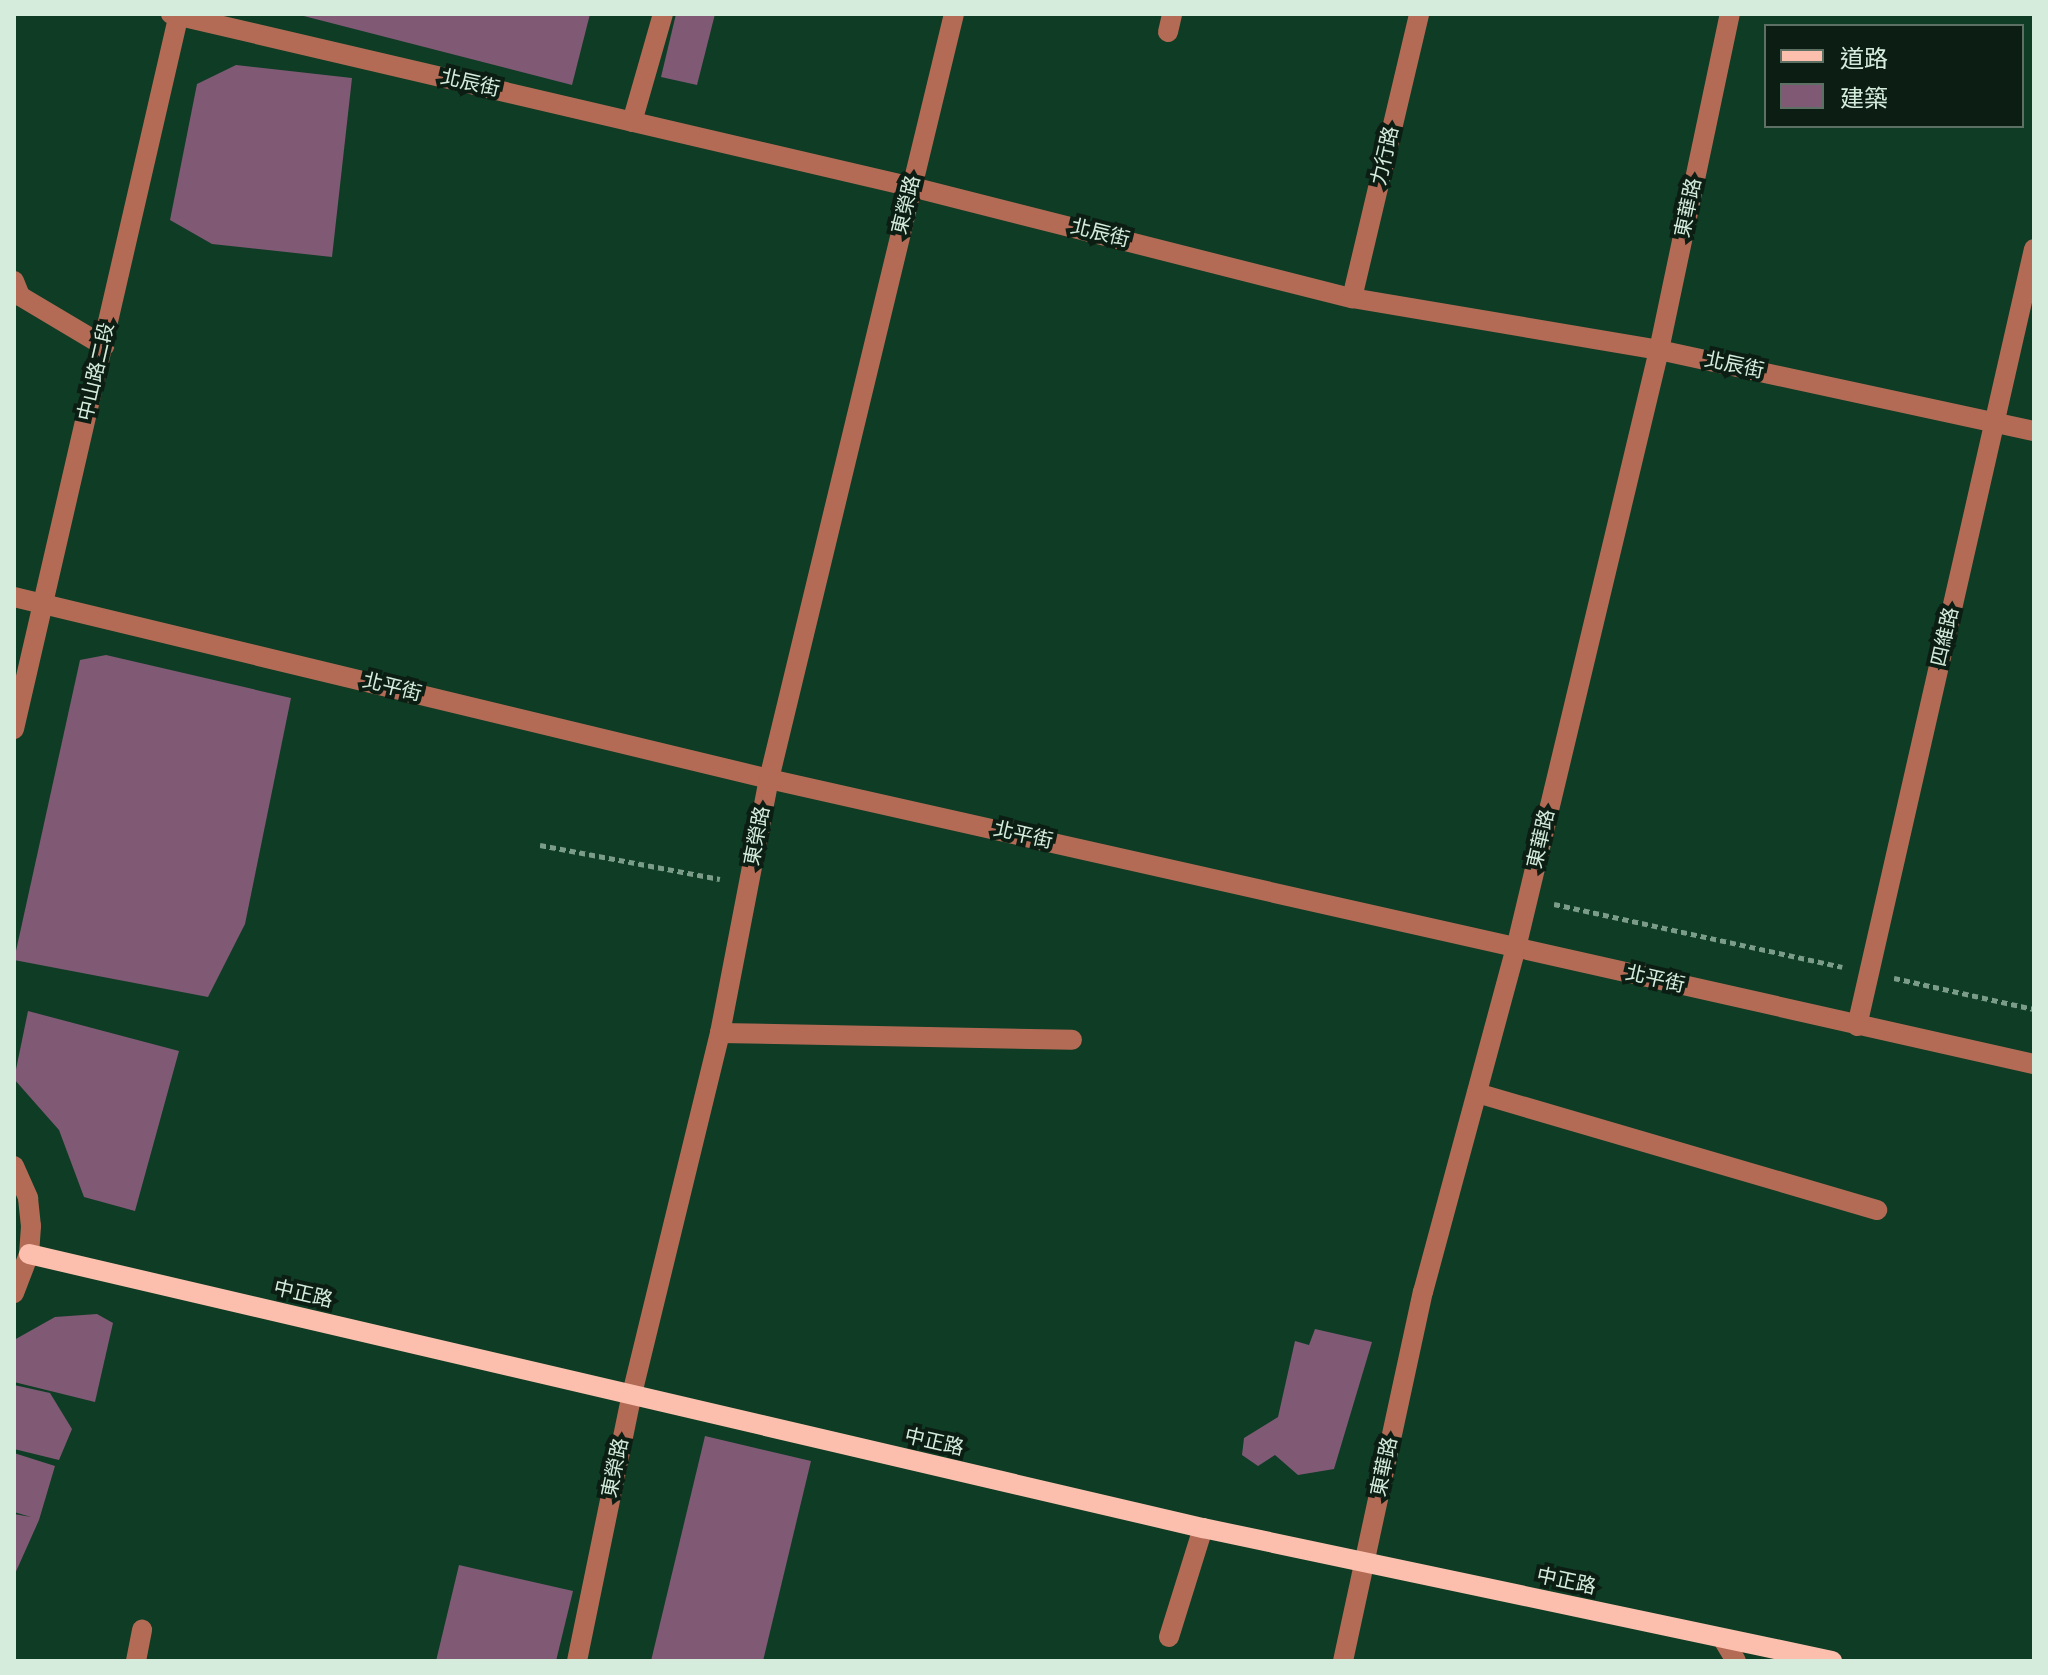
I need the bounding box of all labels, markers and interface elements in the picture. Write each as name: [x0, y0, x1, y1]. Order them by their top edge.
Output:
legend: [1764, 24, 2024, 128]
text: 道路: [1840, 45, 1888, 74]
street label: 北辰街: [438, 66, 502, 102]
text: 建築: [1840, 85, 1888, 114]
street label: 力行路: [1368, 124, 1404, 188]
street label: 東榮路: [888, 173, 926, 237]
street label: 東華路: [1671, 176, 1707, 240]
street label: 北辰街: [1068, 215, 1132, 253]
street label: 中山路二段: [74, 321, 120, 423]
street label: 北辰街: [1702, 348, 1766, 384]
street label: 四維路: [1928, 605, 1964, 669]
street label: 北平街: [360, 669, 424, 707]
street label: 東榮路: [740, 804, 776, 868]
street label: 東華路: [1524, 807, 1560, 871]
street label: 北平街: [991, 818, 1055, 854]
street label: 北平街: [1623, 962, 1687, 998]
street label: 中正路: [271, 1277, 335, 1313]
street label: 中正路: [902, 1425, 966, 1461]
street label: 東華路: [1367, 1435, 1403, 1499]
street label: 東榮路: [598, 1436, 634, 1500]
street label: 中正路: [1534, 1564, 1598, 1600]

